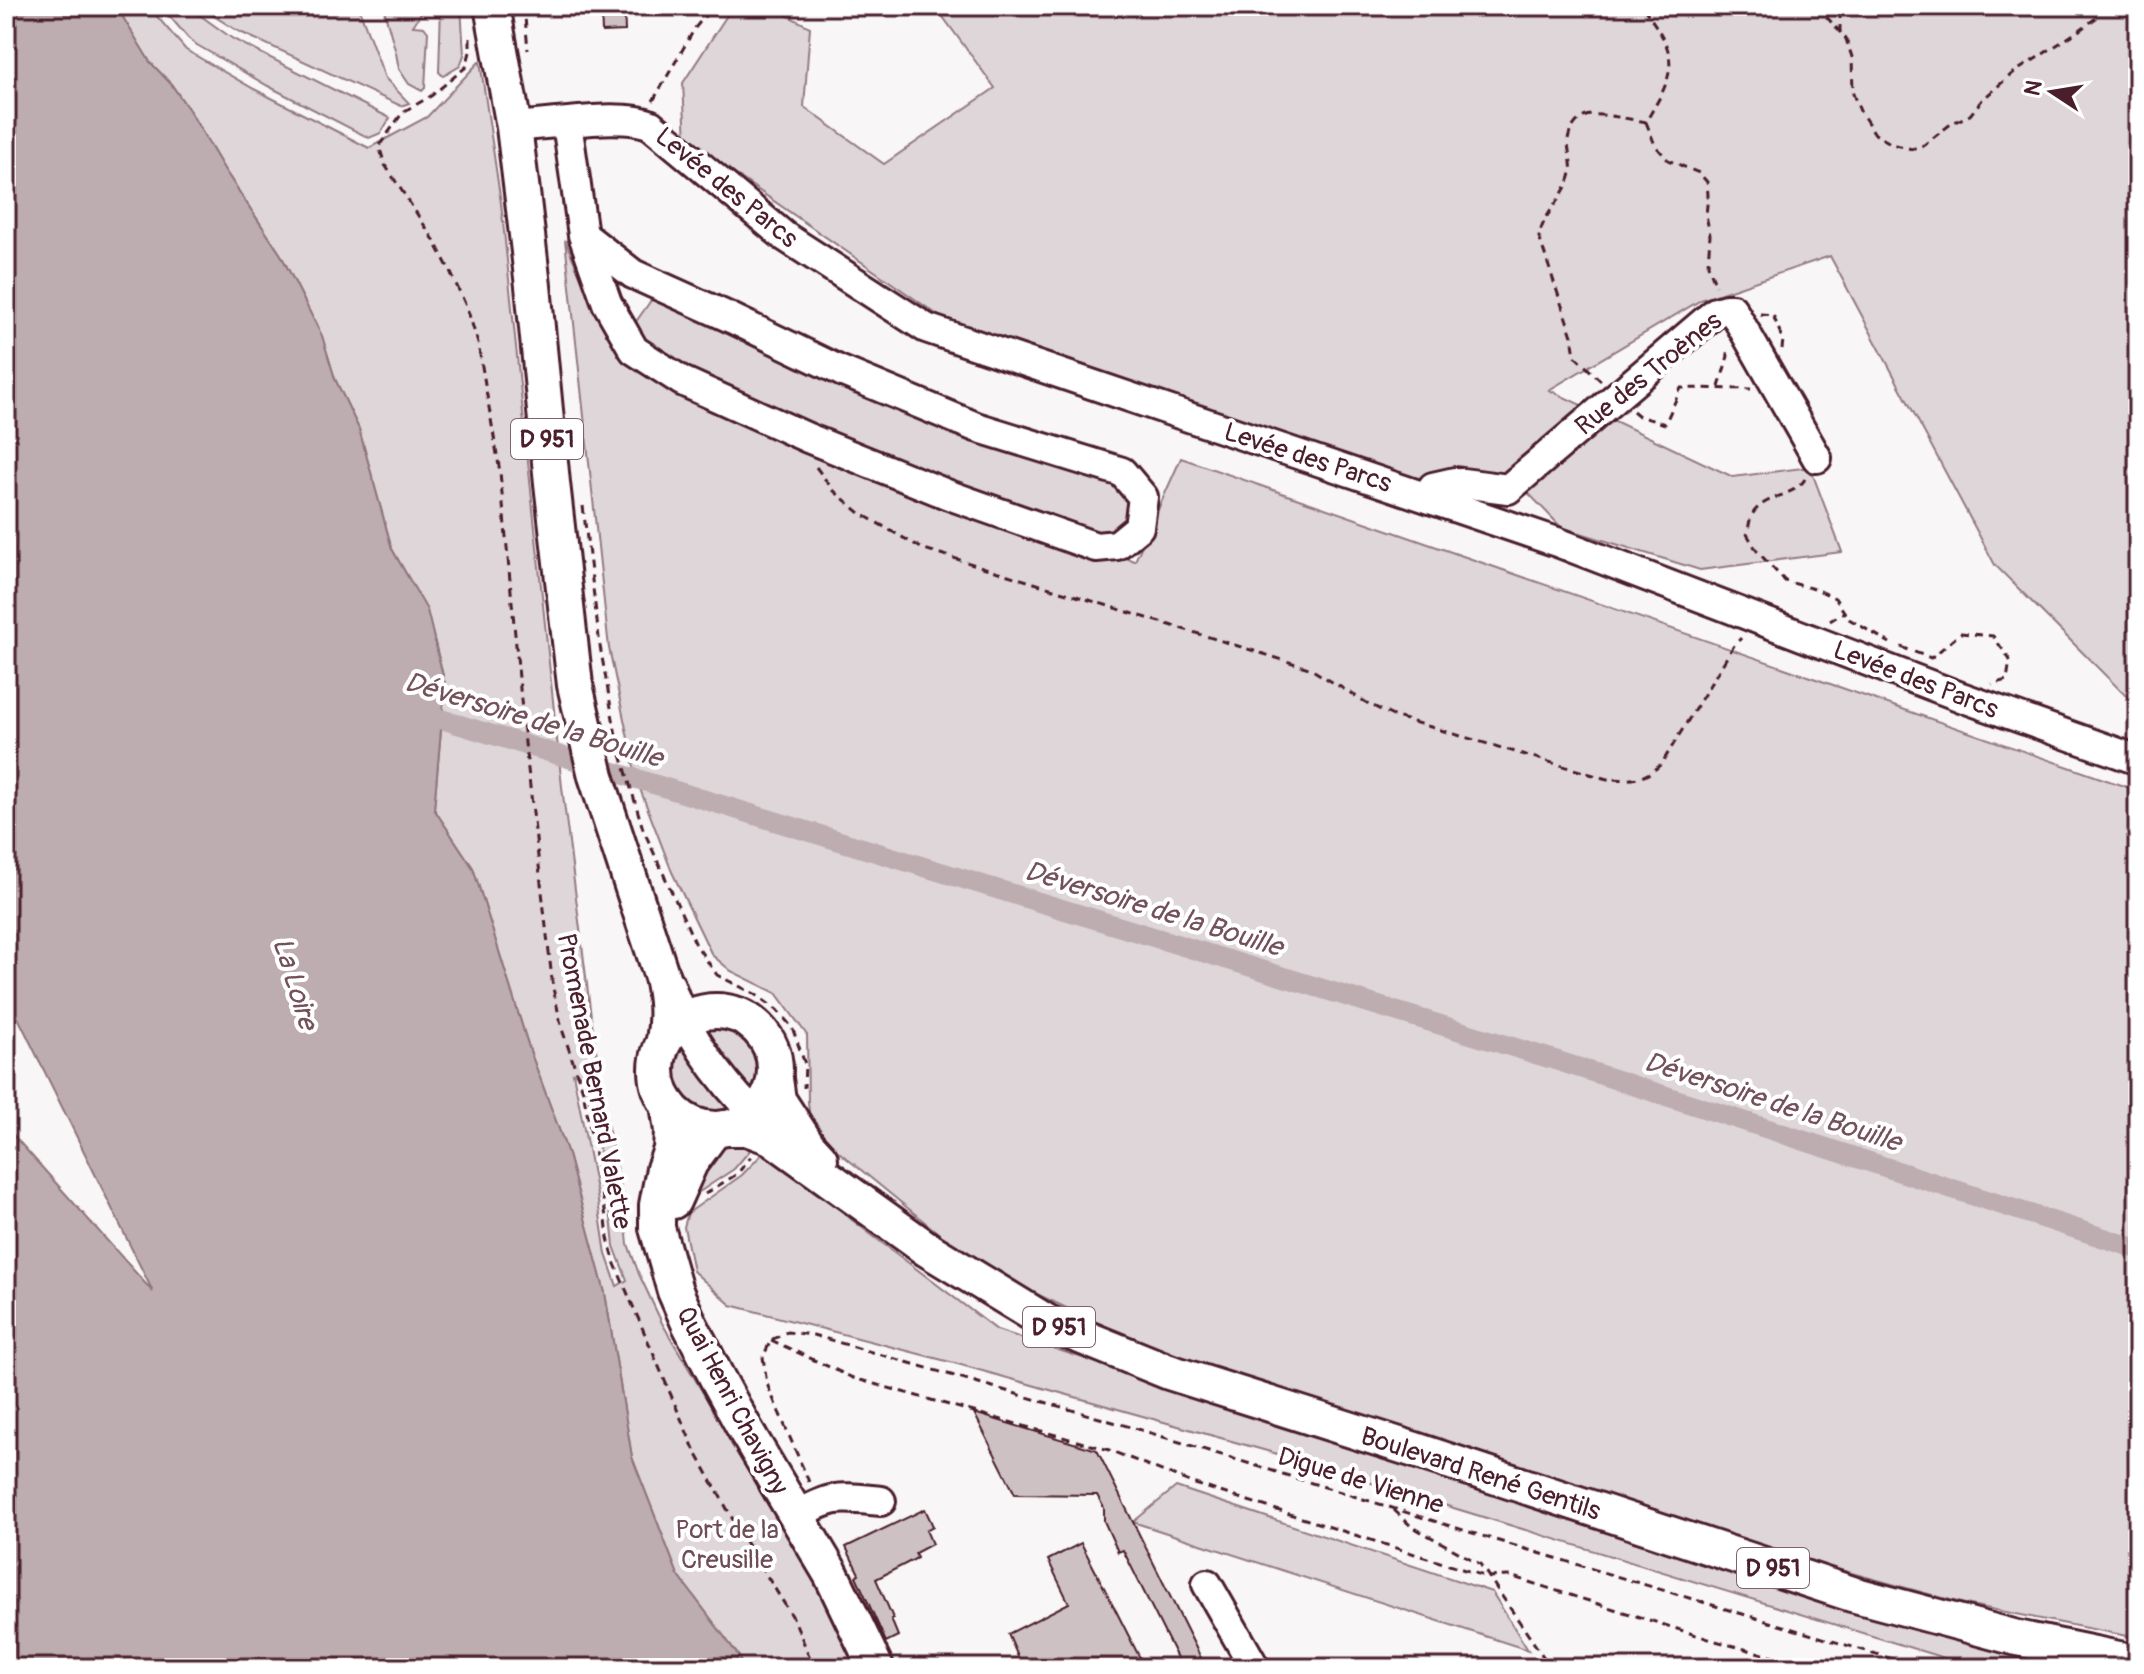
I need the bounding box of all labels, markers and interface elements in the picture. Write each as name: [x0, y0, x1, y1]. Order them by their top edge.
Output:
north arrow: [2012, 52, 2092, 132]
text: N: [2018, 78, 2049, 98]
street label: Levée des Parcs: [649, 121, 804, 255]
street label: Rue des Troènes: [1569, 305, 1729, 443]
street label: Levée des Parcs: [1220, 416, 1396, 500]
road number: D 951: [511, 419, 583, 459]
street label: Levée des Parcs: [1829, 634, 2003, 726]
water label: Déversoire de la Bouille: [401, 665, 670, 777]
water label: Déversoire de la Bouille: [1021, 854, 1290, 966]
street label: Promenade Bernard Valette: [550, 931, 638, 1232]
water label: La Loire: [264, 933, 326, 1037]
water label: Déversoire de la Bouille: [1640, 1044, 1908, 1161]
street label: Quai Henri Chavigny: [669, 1301, 795, 1500]
road number: D 951: [1023, 1307, 1095, 1347]
street label: Boulevard René Gentils: [1357, 1420, 1605, 1528]
street label: Digue de Vienne: [1274, 1441, 1448, 1521]
park label: Port de la Creusille: [675, 1514, 779, 1576]
road number: D 951: [1737, 1548, 1809, 1588]

